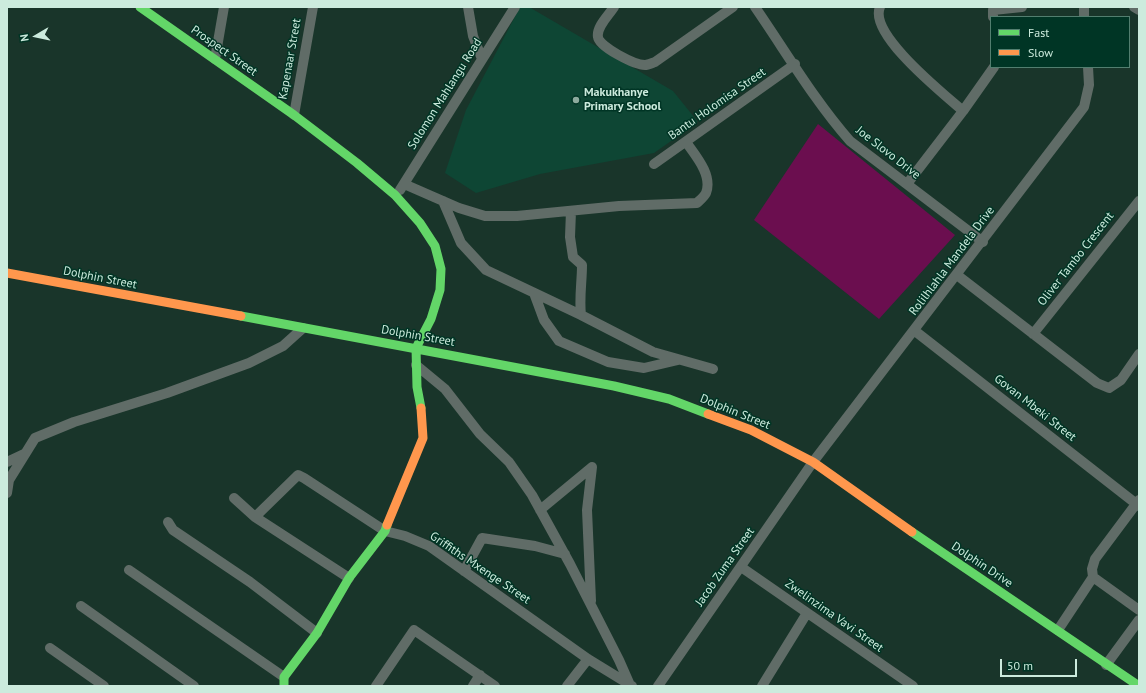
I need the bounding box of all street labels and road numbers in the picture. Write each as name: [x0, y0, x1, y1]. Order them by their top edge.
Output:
street label: Kapenaar Street: [276, 17, 304, 101]
street label: Prospect Street: [188, 23, 260, 79]
street label: Solomon Mahlangu Road: [405, 36, 485, 152]
street label: Bantu Holomisa Street: [666, 65, 768, 143]
street label: Joe Slovo Drive: [853, 123, 923, 183]
street label: Rolilhlahla Mandela Drive: [906, 204, 998, 318]
street label: Oliver Tambo Crescent: [1035, 209, 1117, 309]
street label: Dolphin Street: [62, 264, 138, 292]
street label: Dolphin Street: [380, 322, 456, 350]
street label: Govan Mbeki Street: [991, 372, 1079, 444]
street label: Dolphin Street: [698, 391, 772, 433]
street label: Jacob Zuma Street: [692, 525, 758, 609]
street label: Griffiths Mxenge Street: [427, 529, 533, 607]
street label: Dolphin Drive: [949, 539, 1015, 591]
street label: Zwelinzima Vavi Street: [782, 577, 886, 655]

